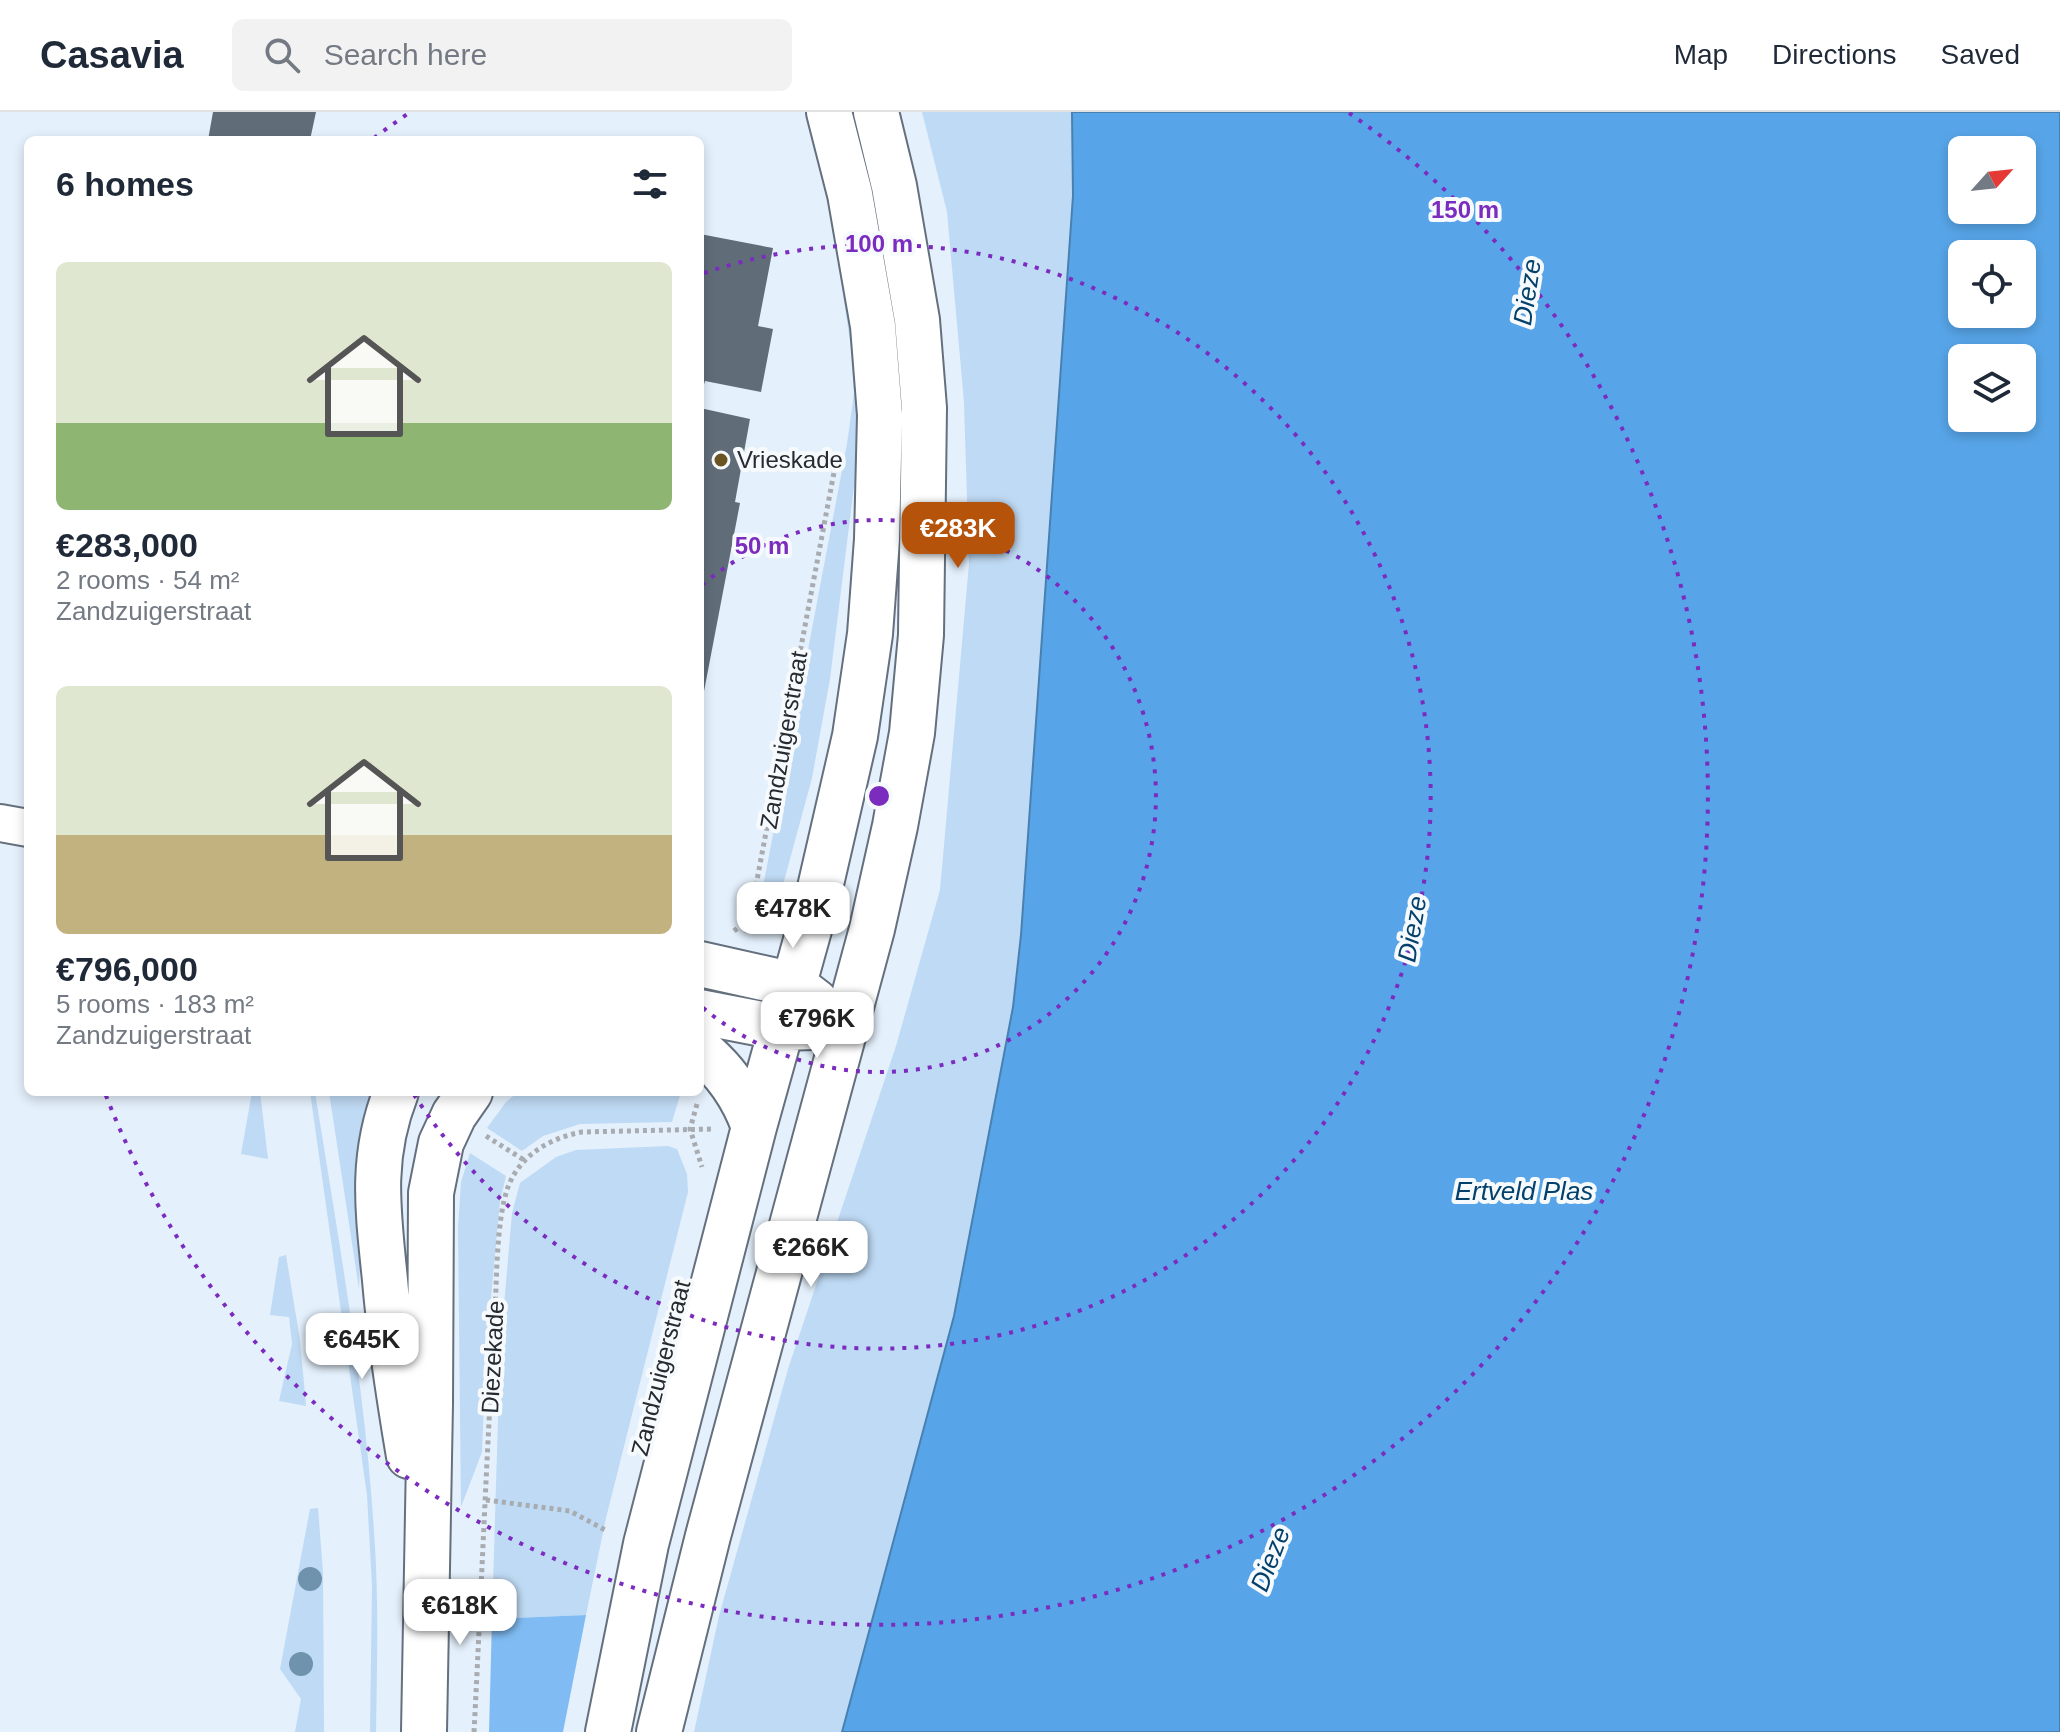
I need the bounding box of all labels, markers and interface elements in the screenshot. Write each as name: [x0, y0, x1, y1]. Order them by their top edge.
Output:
search box: [232, 19, 792, 91]
icon: search: [260, 33, 304, 77]
text: Casavia: [40, 34, 184, 76]
text: Search here: [324, 38, 487, 71]
text: Map: [1674, 39, 1728, 70]
text: Directions: [1772, 39, 1897, 70]
text: Saved: [1941, 39, 2020, 70]
north arrow: [1948, 136, 2036, 224]
map controls: [1948, 136, 2036, 432]
icon: filters: [628, 162, 672, 206]
text: 6 homes: [56, 165, 194, 203]
text: 150 m: [1431, 196, 1499, 223]
text: 100 m: [845, 230, 913, 257]
button: locate: [1948, 240, 2036, 328]
water label: Dieze: [1507, 257, 1547, 327]
icon: home: [292, 314, 436, 458]
button: layers: [1948, 344, 2036, 432]
place label: Vrieskade: [737, 446, 843, 473]
marker: Vrieskade: [712, 451, 730, 469]
pin: €283K: [902, 502, 1014, 570]
text: €283K: [920, 513, 996, 543]
text: €283,000: [56, 526, 198, 564]
text: 50 m: [735, 532, 789, 559]
text: 2 rooms · 54 m²: [56, 565, 240, 595]
text: Zandzuigerstraat: [56, 596, 251, 626]
street label: Zandzuigerstraat: [755, 649, 812, 831]
icon: home: [292, 738, 436, 882]
centre of rings: [865, 782, 893, 810]
pin: €478K: [737, 882, 849, 950]
text: €478K: [755, 893, 831, 923]
water label: Dieze: [1391, 894, 1433, 964]
text: €796,000: [56, 950, 198, 988]
text: 5 rooms · 183 m²: [56, 989, 254, 1019]
pin: €796K: [761, 992, 873, 1060]
text: €796K: [779, 1003, 855, 1033]
text: Zandzuigerstraat: [56, 1020, 251, 1050]
water label: Ertveld Plas: [1455, 1176, 1593, 1206]
pin: €266K: [755, 1221, 867, 1289]
text: €266K: [773, 1232, 849, 1262]
street label: Zandzuigerstraat: [626, 1277, 695, 1459]
street label: Diezekade: [476, 1300, 509, 1414]
pin: €645K: [306, 1313, 418, 1381]
text: €645K: [324, 1324, 400, 1354]
water label: Dieze: [1244, 1523, 1296, 1595]
pin: €618K: [404, 1579, 516, 1647]
text: €618K: [422, 1590, 498, 1620]

